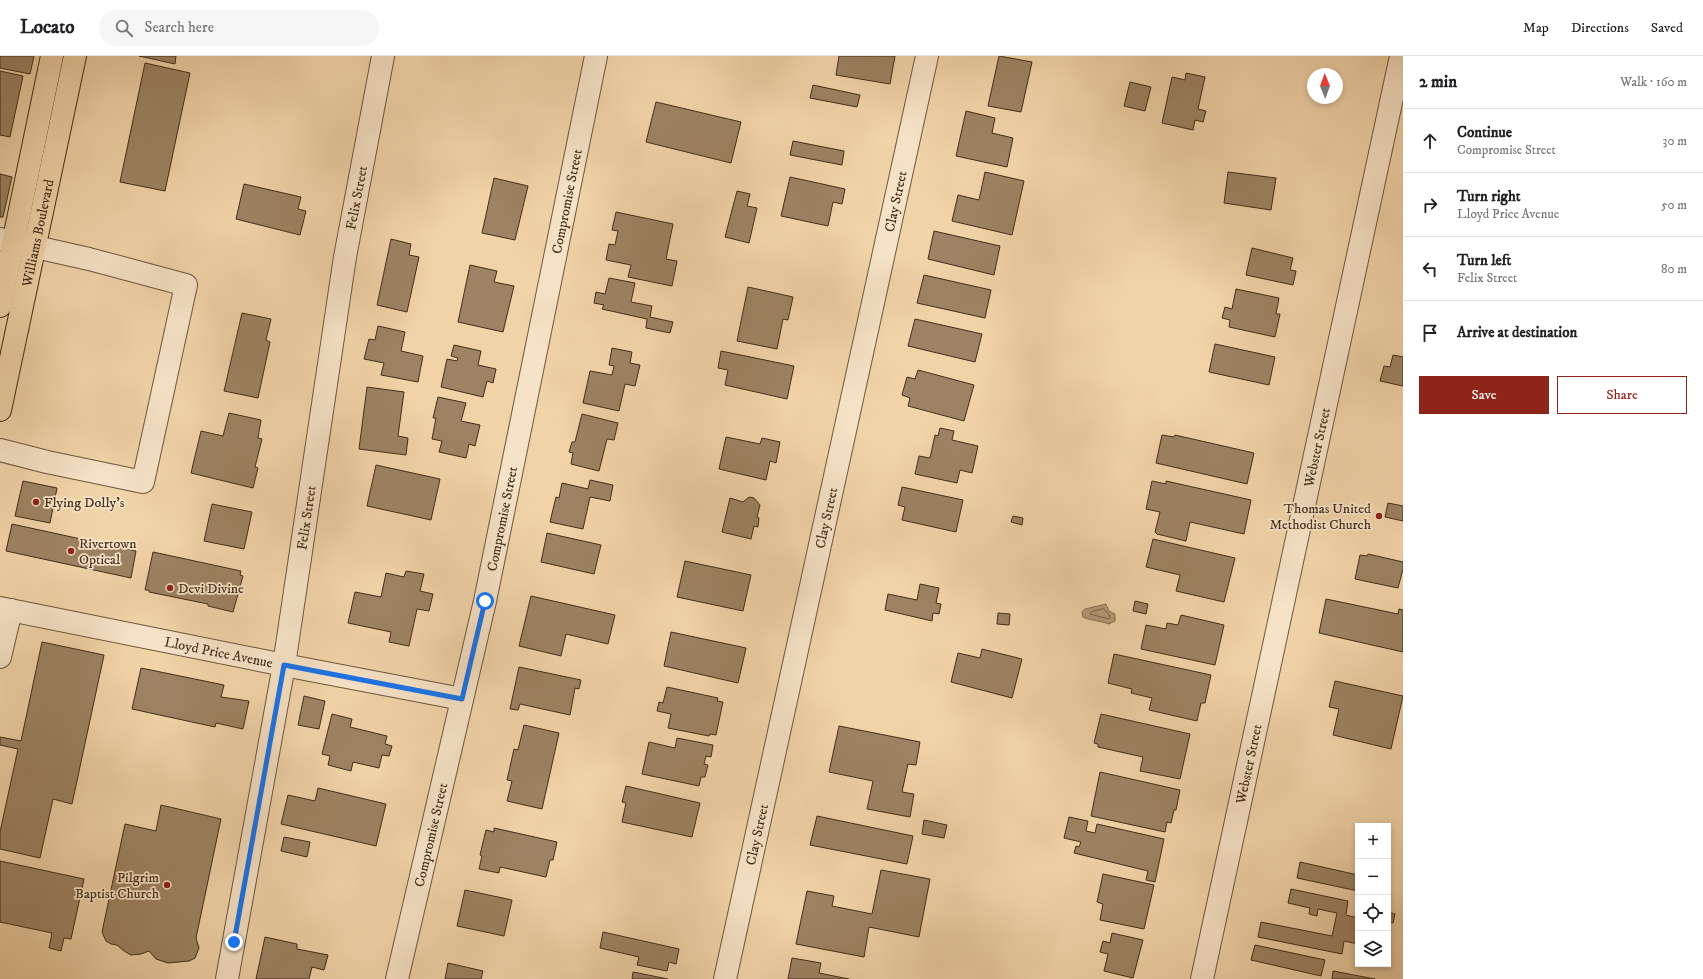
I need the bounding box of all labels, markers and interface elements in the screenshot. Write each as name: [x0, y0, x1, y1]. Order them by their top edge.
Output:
search box: [99, 10, 379, 46]
text: Locato: [20, 16, 75, 39]
icon: search: [113, 17, 135, 39]
text: Search here: [145, 18, 214, 37]
text: Map: [1523, 19, 1549, 37]
text: Directions: [1571, 19, 1629, 37]
text: Saved: [1651, 19, 1683, 37]
north arrow: [1307, 68, 1343, 104]
text: 2 min: [1419, 71, 1457, 93]
text: Walk · 160 m: [1620, 74, 1687, 90]
text: Continue: [1457, 123, 1512, 142]
icon: ahead: [1419, 130, 1441, 152]
text: 30 m: [1663, 133, 1687, 149]
text: Compromise Street: [1457, 142, 1556, 158]
street label: Compromise Street: [548, 147, 587, 255]
street label: Felix Street: [342, 164, 372, 231]
street label: Clay Street: [881, 169, 912, 234]
street label: Williams Boulevard: [18, 178, 59, 289]
text: Turn right: [1457, 187, 1520, 206]
icon: right: [1419, 194, 1441, 216]
text: 50 m: [1661, 197, 1687, 213]
text: Lloyd Price Avenue: [1457, 206, 1559, 222]
text: Turn left: [1457, 251, 1511, 270]
icon: left: [1419, 258, 1441, 280]
text: 80 m: [1661, 261, 1687, 277]
text: Felix Street: [1457, 270, 1517, 286]
icon: arrive: [1419, 322, 1441, 344]
text: Arrive at destination: [1457, 323, 1577, 342]
button: Save: [1419, 376, 1549, 414]
button: Share: [1557, 376, 1687, 414]
street label: Webster Street: [1300, 406, 1335, 490]
street label: Compromise Street: [483, 465, 522, 573]
street label: Felix Street: [293, 484, 321, 551]
street label: Clay Street: [811, 485, 842, 550]
place label: Flying Dolly's: [44, 494, 125, 512]
marker: Flying Dolly's: [31, 497, 41, 507]
place label: Thomas United Methodist Church: [1269, 500, 1372, 534]
marker: Thomas United Methodist Church: [1374, 511, 1384, 521]
place label: Rivertown Optical: [79, 535, 137, 569]
marker: Rivertown Optical: [66, 546, 76, 556]
place label: Devi Divine: [178, 580, 244, 598]
marker: Devi Divine: [165, 583, 175, 593]
route start: [476, 592, 494, 610]
street label: Lloyd Price Avenue: [163, 633, 274, 673]
street label: Webster Street: [1232, 722, 1267, 807]
street label: Compromise Street: [411, 781, 452, 889]
street label: Clay Street: [742, 802, 773, 867]
map controls: [1355, 823, 1391, 967]
button: +: [1355, 823, 1391, 859]
button: −: [1355, 859, 1391, 895]
place label: Pilgrim Baptist Church: [75, 869, 160, 903]
marker: Pilgrim Baptist Church: [162, 880, 172, 890]
button: locate: [1355, 895, 1391, 931]
button: layers: [1355, 931, 1391, 967]
route end: [225, 933, 243, 951]

